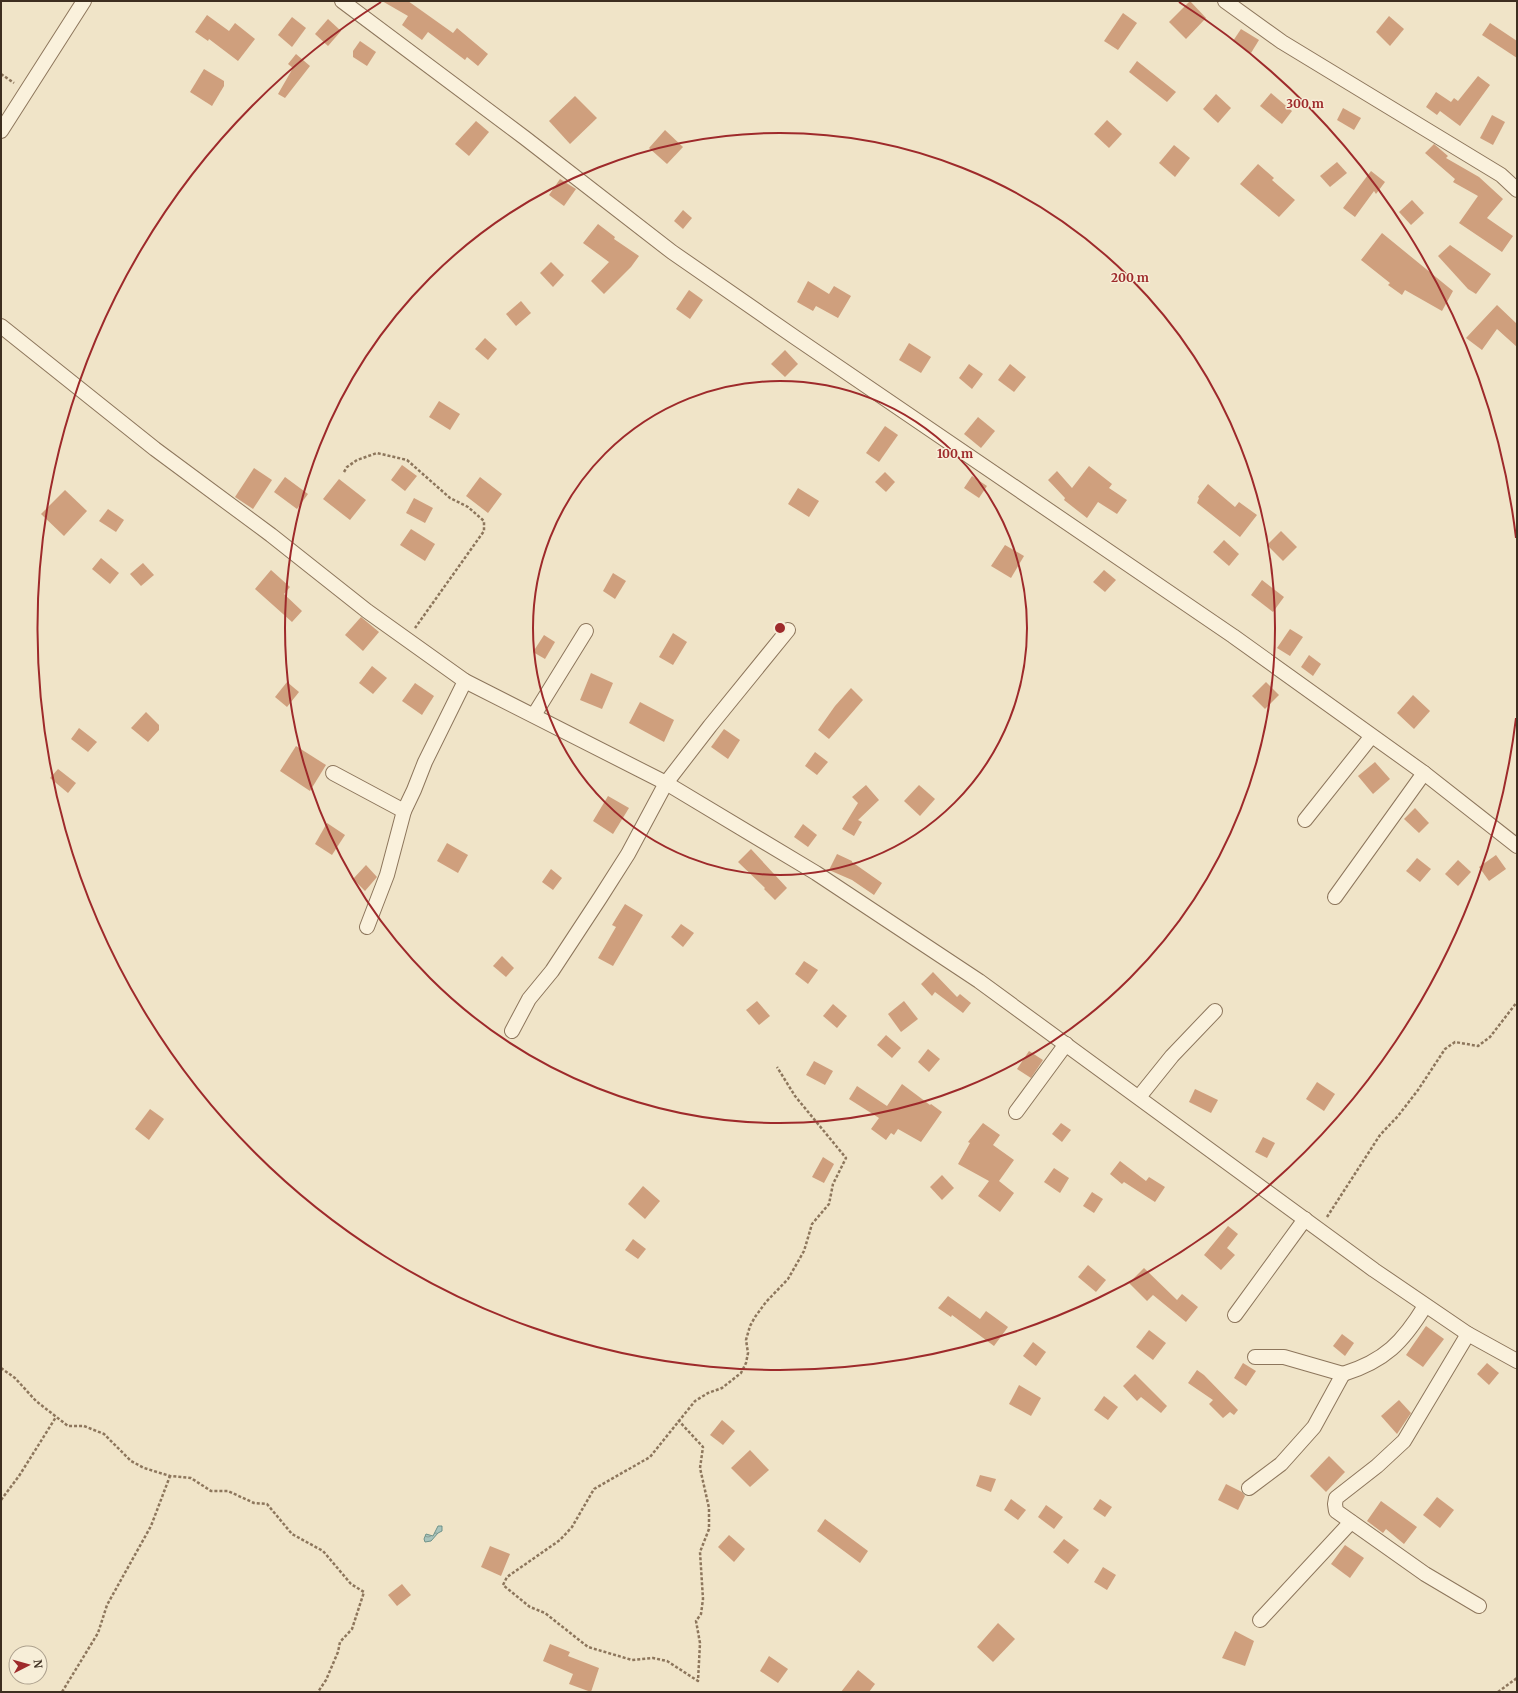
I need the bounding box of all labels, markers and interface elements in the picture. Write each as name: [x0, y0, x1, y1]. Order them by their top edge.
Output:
text: 300 m: [1286, 96, 1324, 111]
text: 200 m: [1111, 270, 1149, 285]
text: 100 m: [937, 446, 973, 461]
centre of rings: [773, 621, 787, 635]
north arrow: [8, 1645, 48, 1685]
text: N: [31, 1659, 45, 1669]

